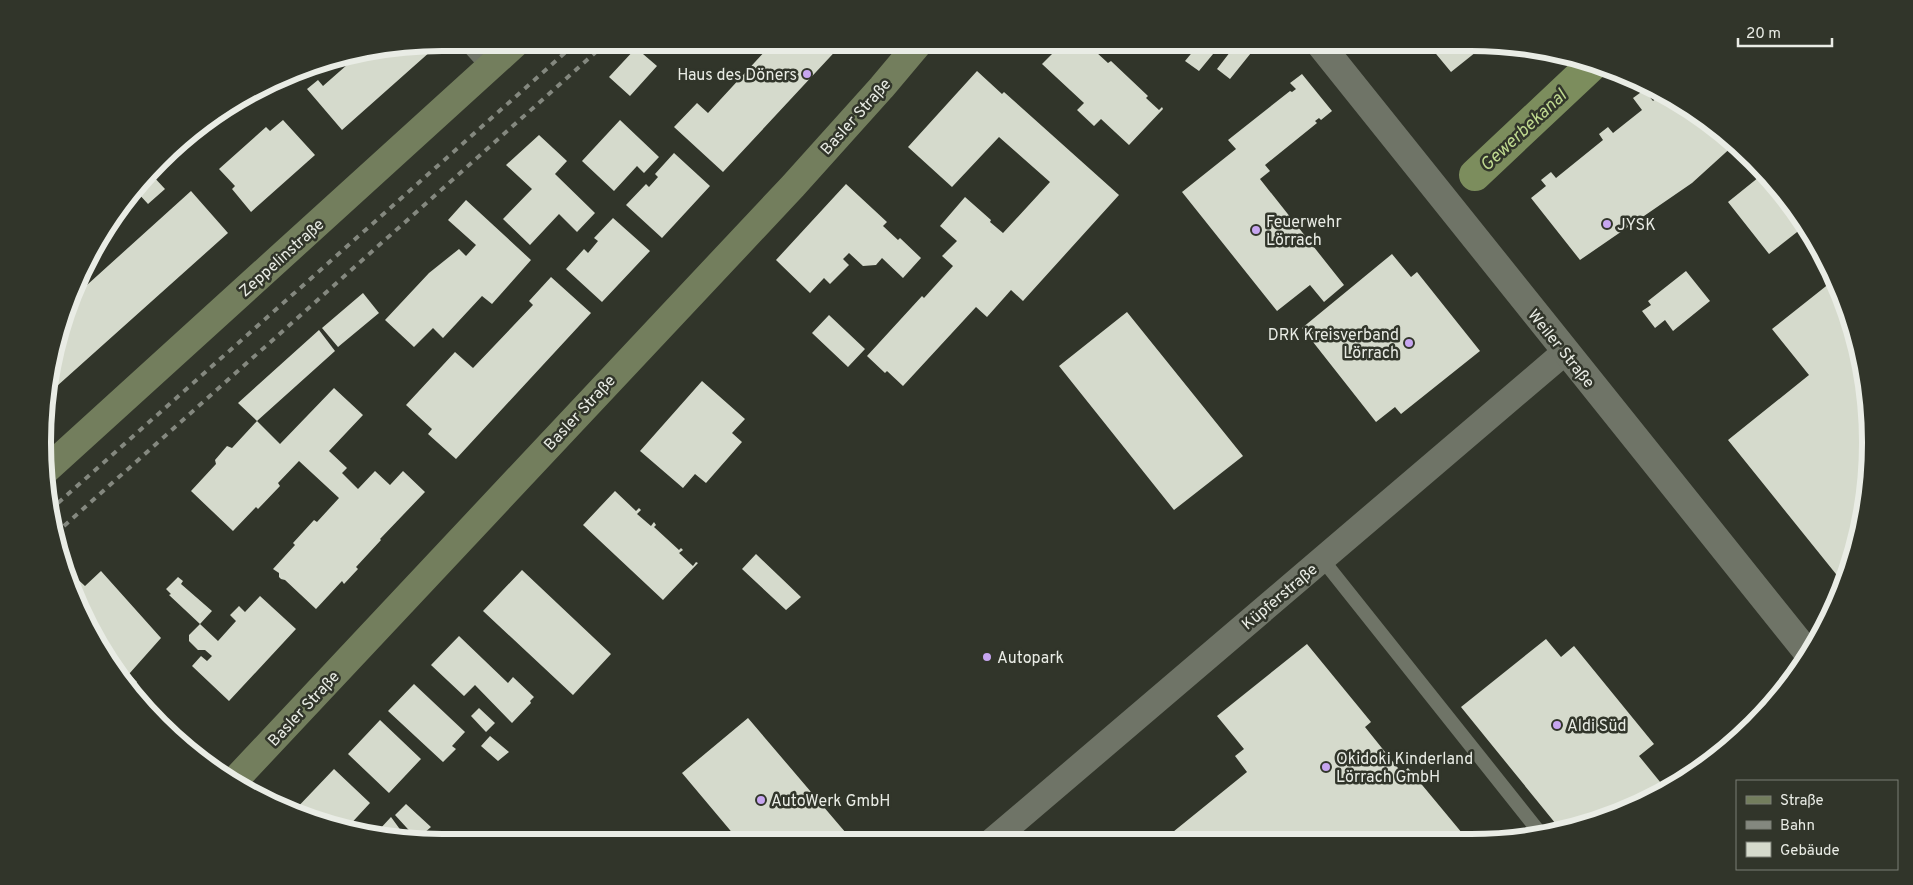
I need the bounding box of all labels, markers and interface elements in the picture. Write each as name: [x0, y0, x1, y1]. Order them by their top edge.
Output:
scale bar: [1738, 15, 1832, 47]
text: 20 m: [1746, 25, 1781, 44]
place label: Haus des Döners: [677, 66, 797, 86]
marker: Haus des Döners: [801, 68, 813, 80]
street label: Basler Straße: [817, 75, 896, 160]
water label: Gewerbekanal: [1476, 84, 1573, 177]
place label: Feuerwehr Lörrach: [1266, 213, 1342, 251]
street label: Zeppelinstraße: [236, 215, 329, 302]
place label: JYSK: [1617, 216, 1656, 236]
marker: JYSK: [1601, 218, 1613, 230]
marker: Feuerwehr Lörrach: [1250, 224, 1262, 236]
street label: Weiler Straße: [1523, 306, 1598, 393]
place label: DRK Kreisverband Lörrach: [1268, 326, 1399, 364]
marker: DRK Kreisverband Lörrach: [1403, 337, 1415, 349]
street label: Basler Straße: [540, 371, 621, 455]
street label: Küpferstraße: [1238, 560, 1322, 635]
place label: Autopark: [997, 649, 1064, 669]
marker: Autopark: [981, 651, 993, 663]
street label: Basler Straße: [264, 667, 345, 751]
place label: Aldi Süd: [1567, 717, 1626, 737]
marker: Aldi Süd: [1551, 719, 1563, 731]
place label: Okidoki Kinderland Lörrach GmbH: [1336, 750, 1473, 788]
marker: Okidoki Kinderland Lörrach GmbH: [1320, 761, 1332, 773]
legend: [1736, 780, 1898, 870]
place label: AutoWerk GmbH: [771, 792, 890, 812]
text: Straße: [1780, 792, 1824, 811]
marker: AutoWerk GmbH: [755, 794, 767, 806]
text: Bahn: [1780, 817, 1815, 836]
text: Gebäude: [1780, 842, 1840, 861]

